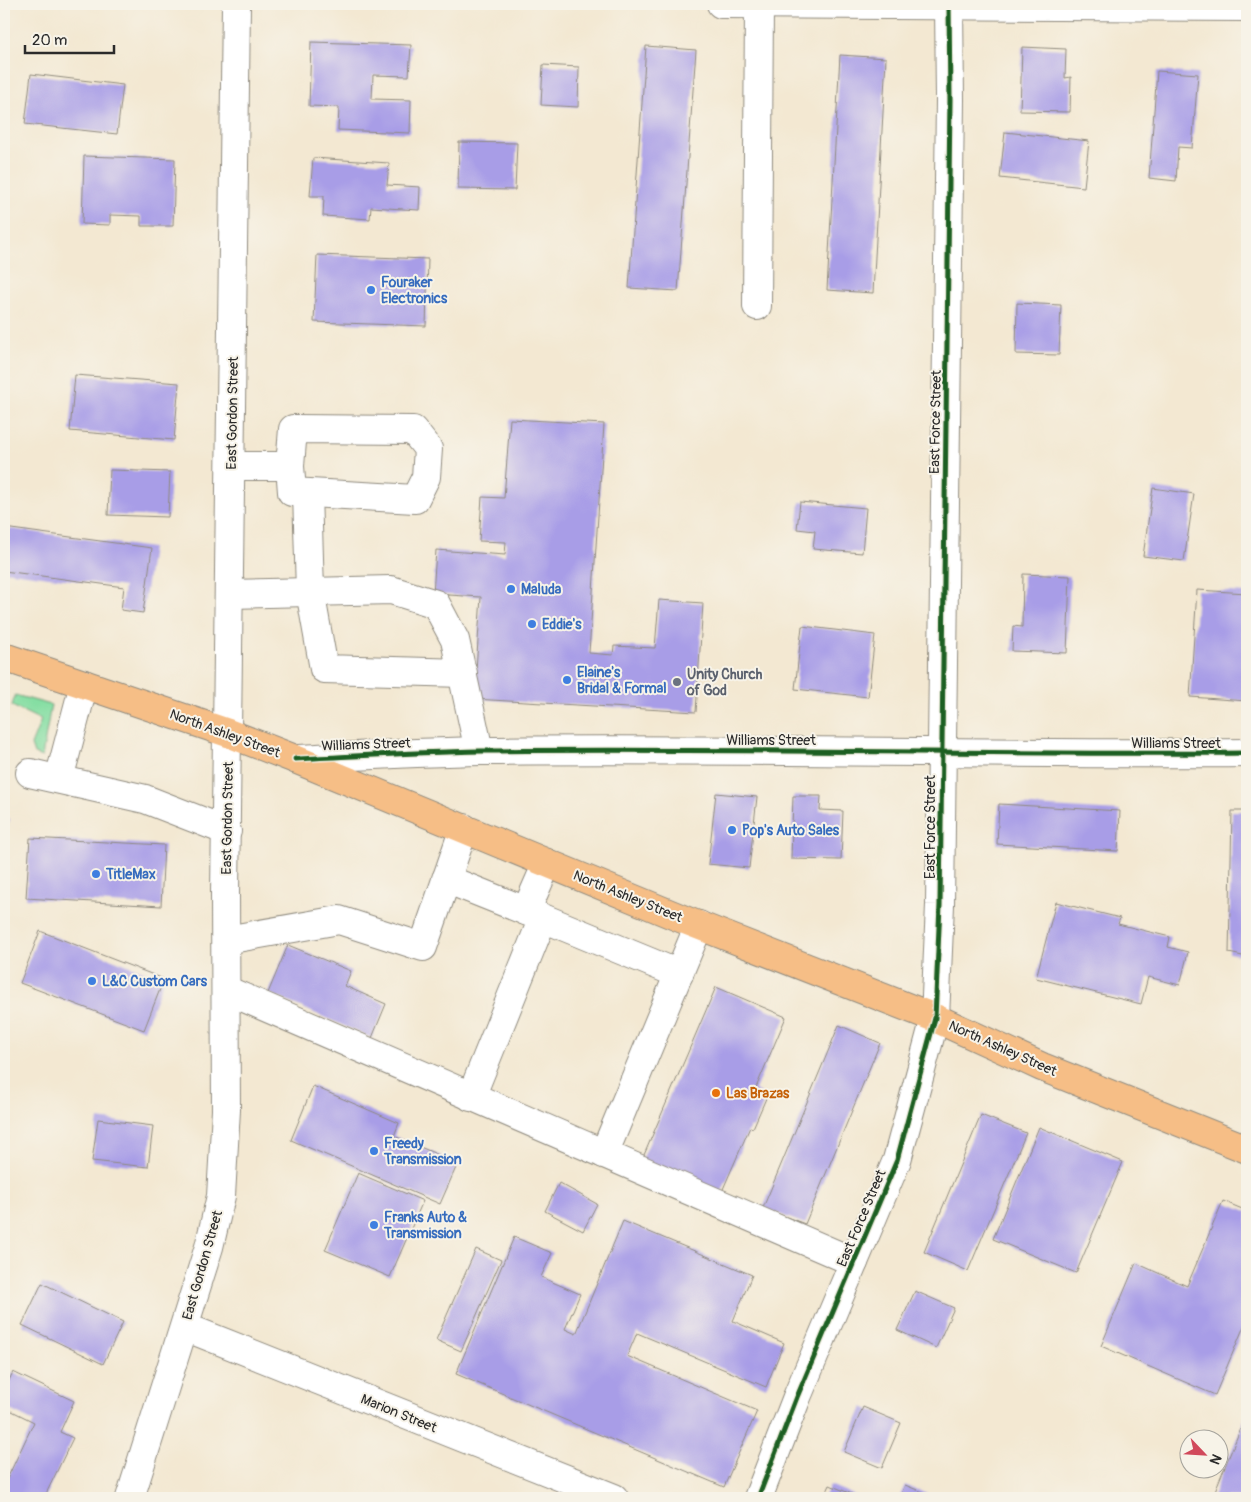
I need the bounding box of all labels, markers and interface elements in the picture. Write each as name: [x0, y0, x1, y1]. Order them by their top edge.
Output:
scale bar: [25, 22, 114, 54]
text: 20 m: [32, 31, 67, 50]
place label: Fouraker Electronics: [381, 274, 448, 307]
marker: Fouraker Electronics: [365, 284, 377, 296]
street label: East Gordon Street: [223, 356, 242, 470]
street label: East Force Street: [926, 370, 945, 474]
place label: Maluda: [521, 581, 562, 598]
marker: Maluda: [505, 583, 517, 595]
place label: Eddie's: [542, 616, 582, 633]
marker: Eddie's: [526, 618, 538, 630]
place label: Elaine's Bridal & Formal: [577, 664, 666, 697]
place label: Unity Church of God: [686, 666, 763, 699]
marker: Elaine's Bridal & Formal: [561, 674, 573, 686]
marker: Unity Church of God: [671, 676, 683, 688]
street label: North Ashley Street: [167, 706, 283, 761]
street label: Williams Street: [726, 732, 816, 749]
street label: Williams Street: [321, 734, 411, 755]
street label: Williams Street: [1131, 735, 1221, 752]
street label: East Gordon Street: [218, 761, 237, 875]
street label: East Force Street: [922, 775, 939, 879]
place label: Pop's Auto Sales: [742, 822, 840, 839]
marker: Pop's Auto Sales: [726, 824, 738, 836]
place label: TitleMax: [105, 866, 156, 883]
street label: North Ashley Street: [571, 867, 685, 926]
marker: TitleMax: [90, 868, 102, 880]
place label: L&C Custom Cars: [102, 973, 208, 990]
marker: L&C Custom Cars: [86, 975, 98, 987]
street label: North Ashley Street: [946, 1017, 1060, 1080]
place label: Las Brazas: [726, 1085, 790, 1102]
marker: Las Brazas: [710, 1087, 722, 1099]
place label: Freedy Transmission: [383, 1135, 462, 1168]
marker: Freedy Transmission: [368, 1145, 380, 1157]
street label: East Force Street: [833, 1167, 890, 1269]
street label: East Gordon Street: [179, 1208, 226, 1322]
place label: Franks Auto & Transmission: [383, 1209, 467, 1242]
marker: Franks Auto & Transmission: [368, 1219, 380, 1231]
street label: Marion Street: [358, 1391, 440, 1437]
north arrow: [1178, 1430, 1228, 1480]
text: N: [1206, 1451, 1225, 1467]

